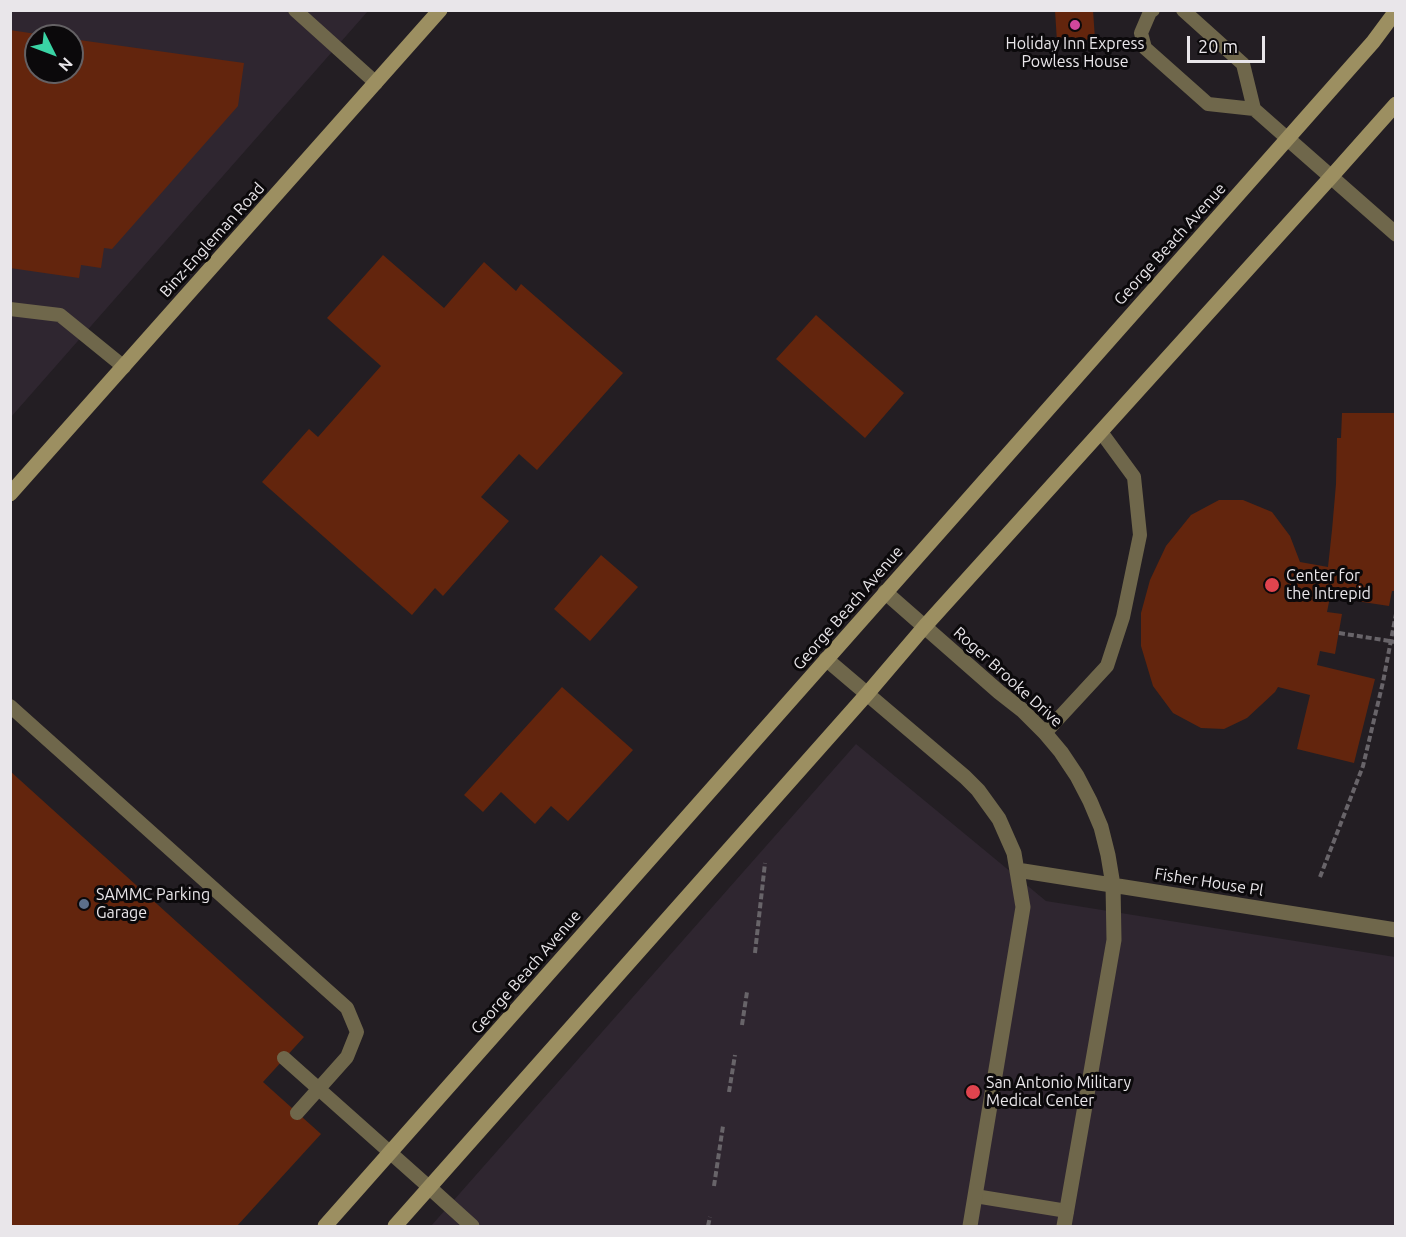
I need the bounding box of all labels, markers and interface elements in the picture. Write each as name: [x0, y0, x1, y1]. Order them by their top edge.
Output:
marker: Holiday Inn Express Powless House: [1068, 18, 1082, 32]
north arrow: [24, 24, 84, 84]
scale bar: [1190, 24, 1268, 62]
place label: Holiday Inn Express Powless House: [1006, 34, 1144, 72]
text: 20 m: [1198, 36, 1238, 56]
text: N: [55, 54, 77, 75]
street label: Binz-Engleman Road: [156, 179, 268, 301]
street label: George Beach Avenue: [1110, 179, 1230, 309]
street label: George Beach Avenue: [789, 542, 907, 674]
place label: Center for the Intrepid: [1286, 566, 1371, 604]
marker: Center for the Intrepid: [1263, 576, 1281, 594]
street label: Roger Brooke Drive: [950, 623, 1066, 731]
street label: Fisher House Pl: [1153, 864, 1265, 900]
place label: SAMMC Parking Garage: [96, 885, 210, 923]
marker: SAMMC Parking Garage: [77, 897, 91, 911]
street label: George Beach Avenue: [467, 906, 585, 1038]
place label: San Antonio Military Medical Center: [986, 1073, 1131, 1111]
marker: San Antonio Military Medical Center: [964, 1083, 982, 1101]

